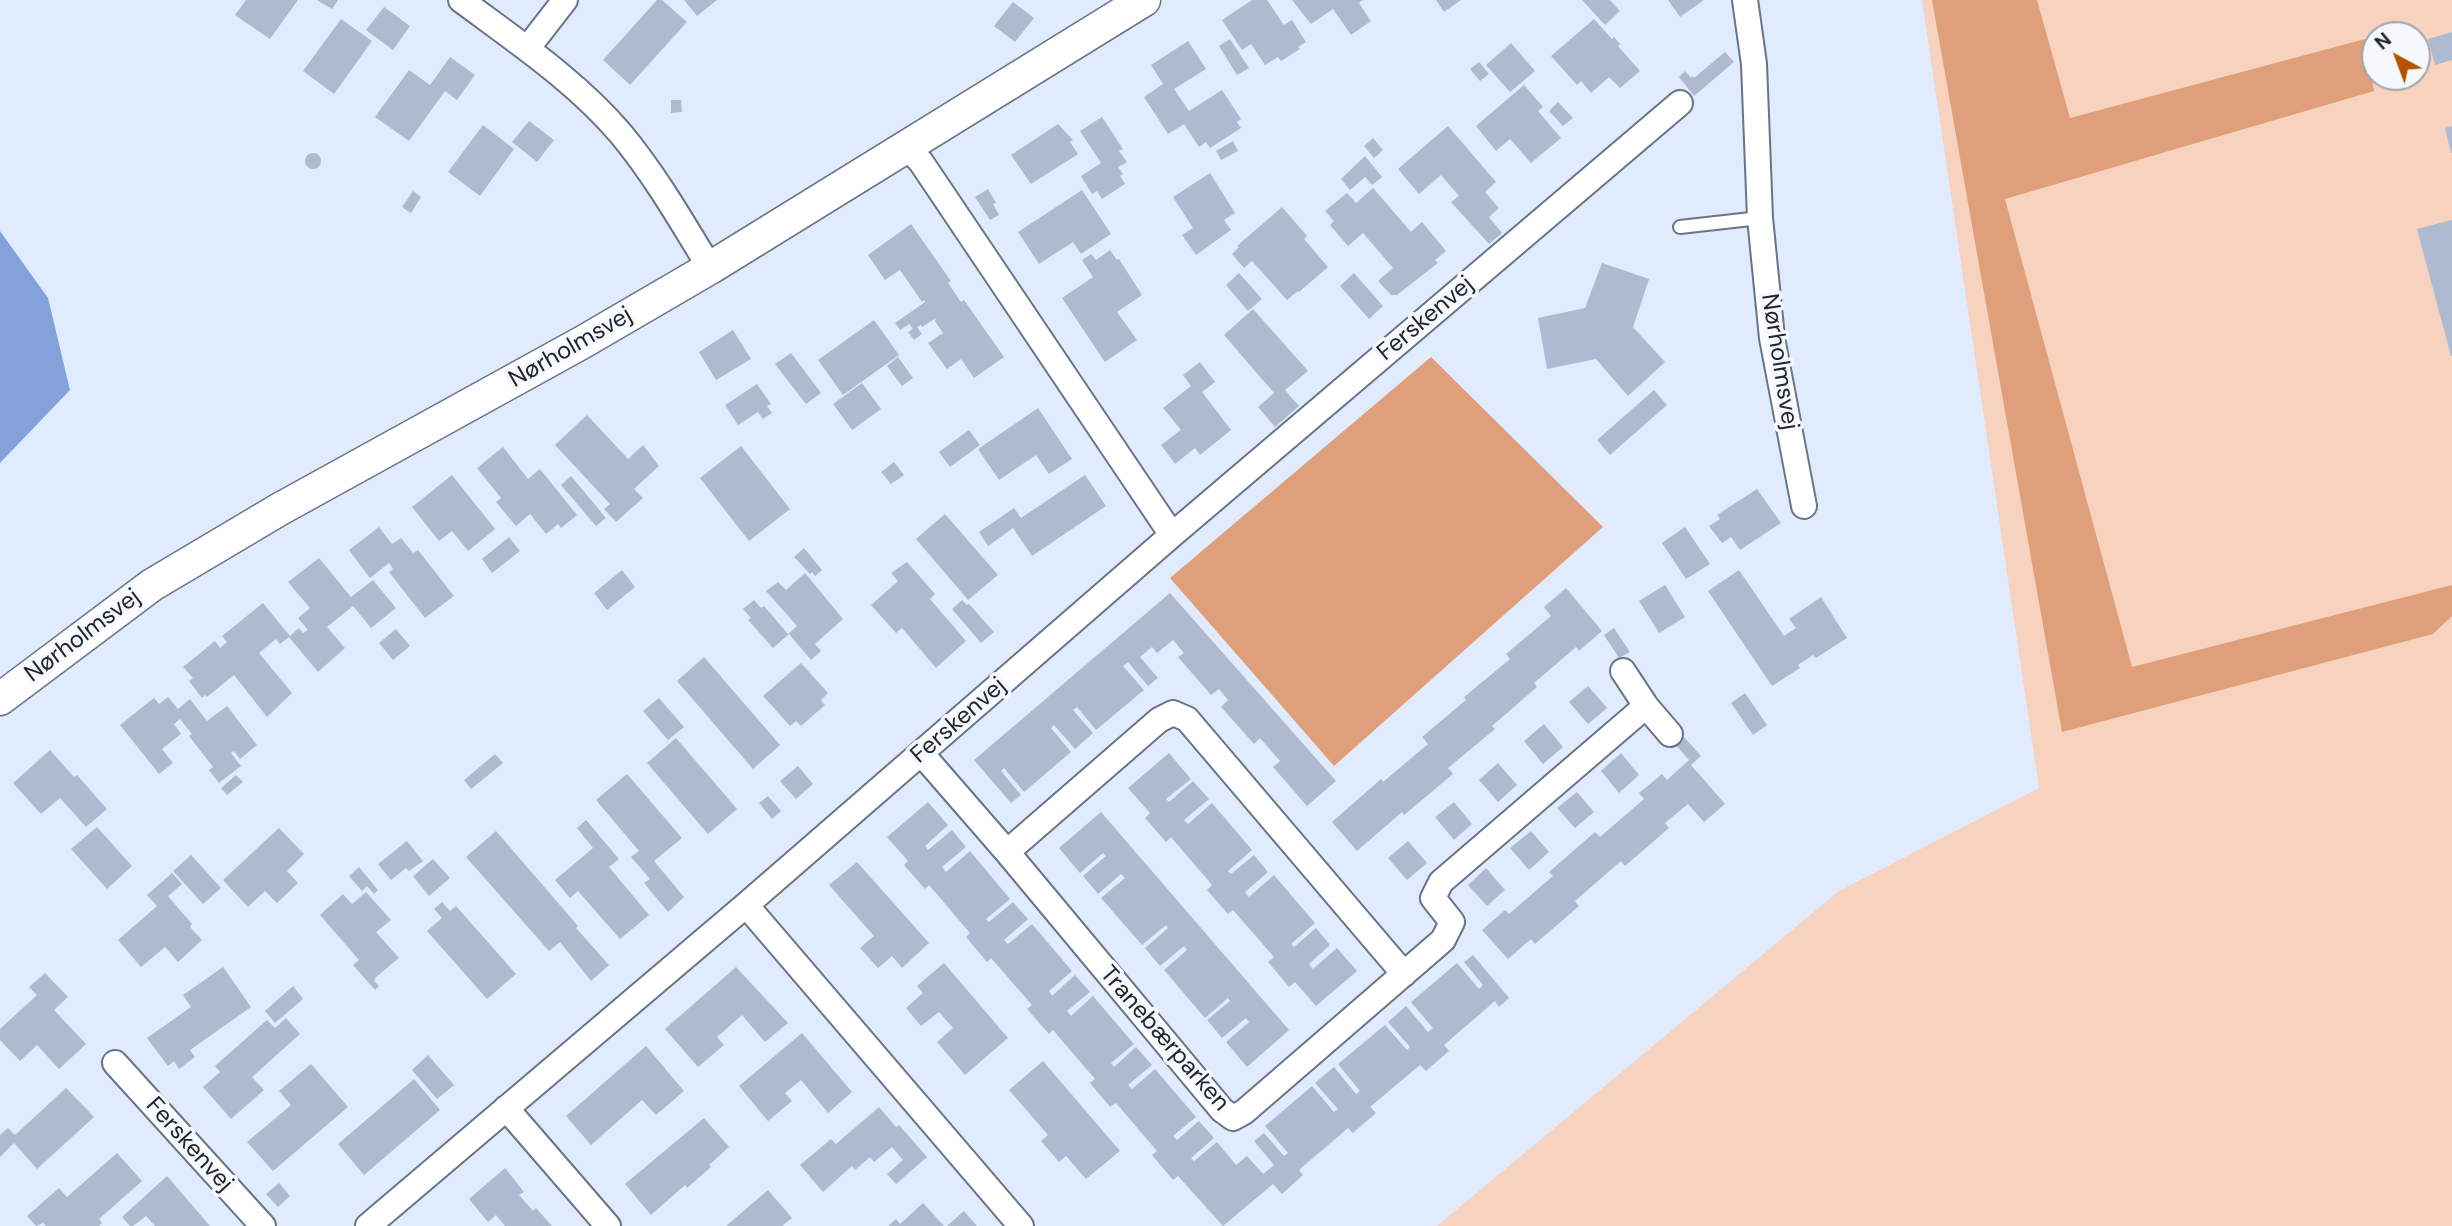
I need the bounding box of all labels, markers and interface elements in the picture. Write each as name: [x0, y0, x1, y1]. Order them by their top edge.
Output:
north arrow: [2361, 21, 2431, 91]
text: N: [2370, 27, 2397, 55]
street label: Ferskenvej: [1372, 270, 1480, 368]
street label: Nørholmsvej: [1754, 292, 1804, 432]
street label: Nørholmsvej: [504, 301, 638, 395]
street label: Nørholmsvej: [19, 583, 147, 689]
street label: Ferskenvej: [905, 672, 1013, 770]
street label: Tranebærparken: [1093, 961, 1235, 1117]
street label: Ferskenvej: [139, 1092, 239, 1198]

